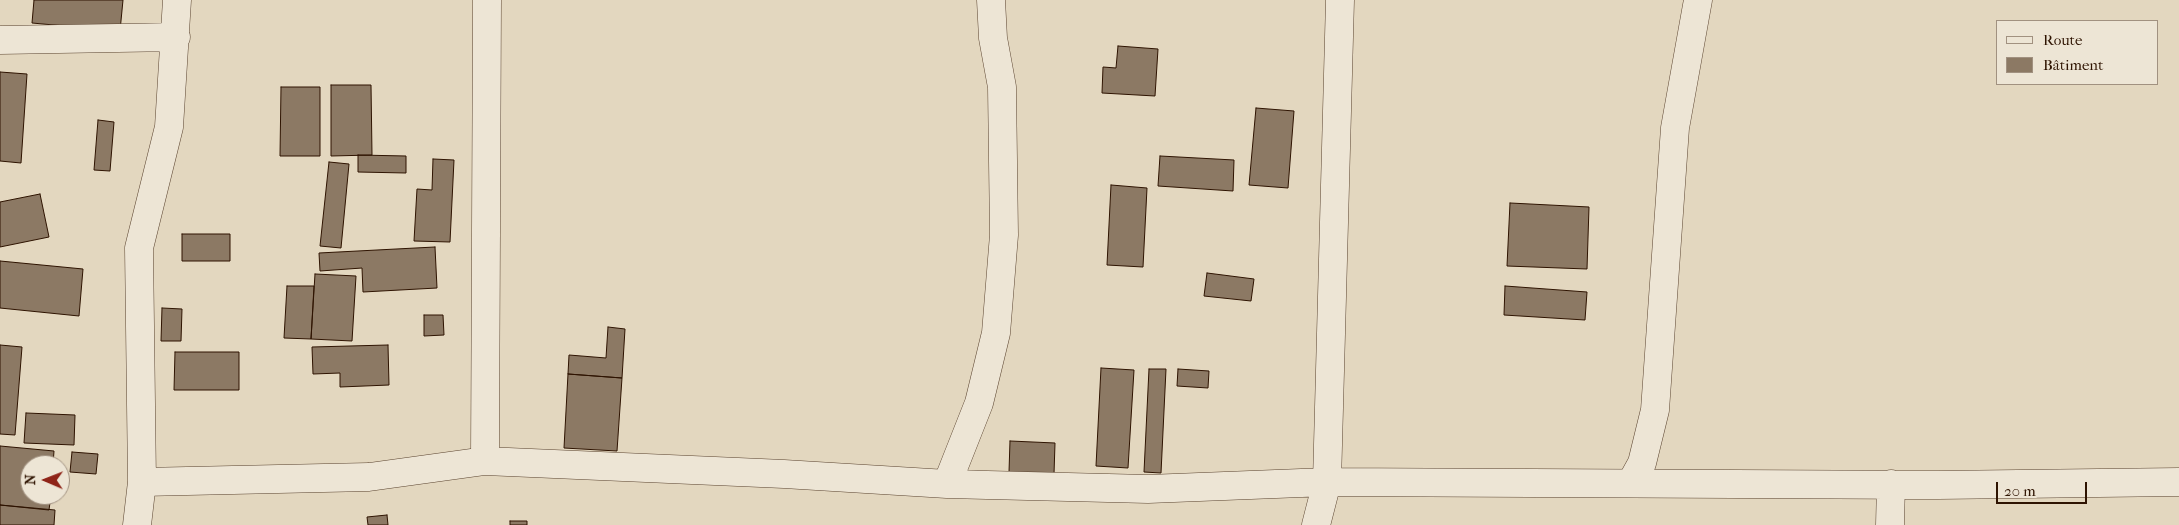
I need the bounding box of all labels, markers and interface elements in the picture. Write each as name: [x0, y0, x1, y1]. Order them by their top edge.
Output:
legend: [1996, 20, 2159, 85]
text: Route: [2043, 31, 2082, 49]
text: Bâtiment: [2043, 56, 2103, 74]
north arrow: [20, 455, 70, 505]
scale bar: [1999, 472, 2090, 504]
text: N: [22, 474, 39, 485]
text: 20 m: [2004, 482, 2036, 500]

